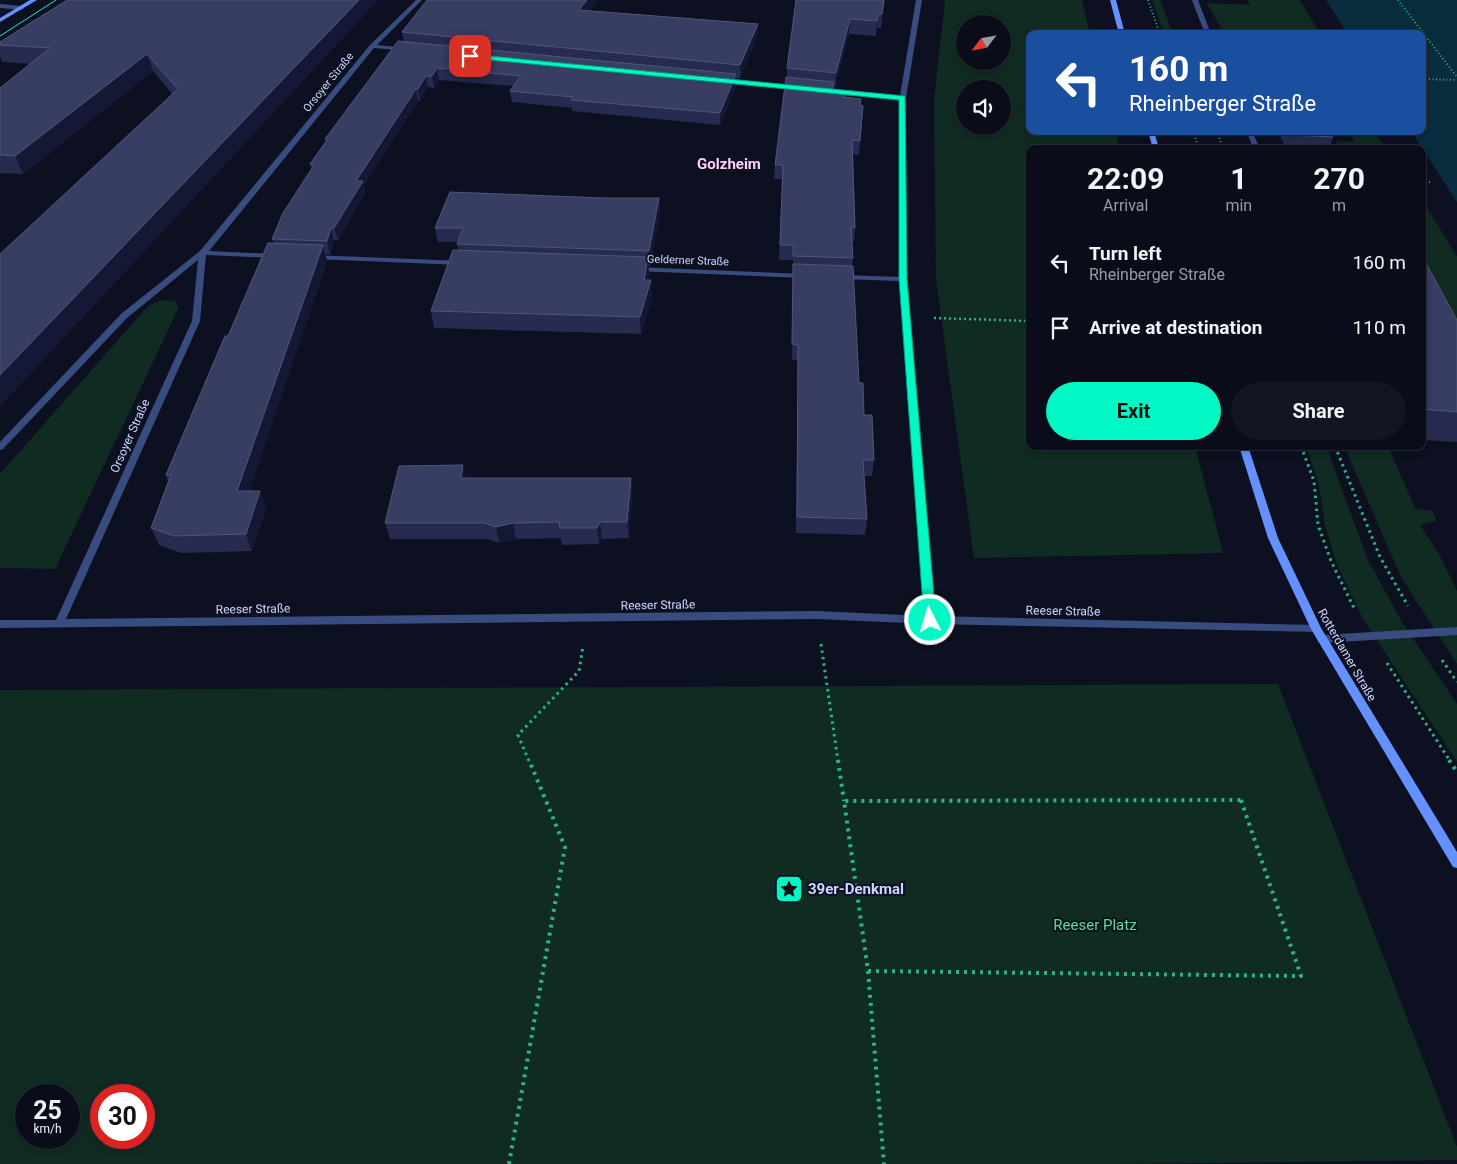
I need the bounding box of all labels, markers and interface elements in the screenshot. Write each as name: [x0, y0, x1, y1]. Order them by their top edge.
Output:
north arrow: [956, 15, 1011, 70]
map controls: [956, 15, 1011, 135]
pin: [449, 35, 491, 77]
icon: arrive: [456, 42, 484, 70]
text: 160 m: [1129, 49, 1228, 90]
street label: Orsoyer Straße: [300, 50, 356, 115]
icon: left: [1046, 50, 1111, 115]
button: sound: [956, 80, 1011, 135]
text: Rheinberger Straße: [1129, 91, 1316, 116]
district label: Golzheim: [697, 155, 761, 173]
text: 22:09: [1087, 161, 1164, 196]
text: 1: [1230, 161, 1247, 196]
text: 270: [1313, 161, 1365, 196]
text: Arrival: [1103, 196, 1148, 215]
text: min: [1225, 196, 1252, 215]
text: m: [1332, 196, 1346, 215]
text: Turn left: [1089, 242, 1162, 265]
icon: left: [1046, 249, 1074, 277]
text: 160 m: [1353, 251, 1406, 274]
street label: Gelderner Straße: [647, 253, 729, 268]
text: Rheinberger Straße: [1089, 265, 1225, 284]
icon: arrive: [1046, 314, 1074, 342]
text: Arrive at destination: [1089, 316, 1262, 339]
text: 110 m: [1353, 316, 1406, 339]
button: Exit: [1046, 382, 1221, 440]
button: Share: [1231, 382, 1406, 440]
street label: Orsoyer Straße: [107, 397, 153, 475]
position arrow: [903, 593, 955, 645]
street label: Reeser Straße: [621, 597, 695, 613]
street label: Reeser Straße: [216, 601, 290, 617]
street label: Reeser Straße: [1026, 603, 1100, 619]
street label: Rotterdamer Straße: [1315, 606, 1379, 704]
place icon: 39er-Denkmal: [774, 874, 804, 904]
place label: 39er-Denkmal: [808, 880, 904, 898]
park label: Reeser Platz: [1053, 916, 1137, 934]
speed limit sign: 30: [90, 1084, 155, 1149]
text: 25: [33, 1096, 62, 1125]
text: km/h: [33, 1122, 62, 1136]

